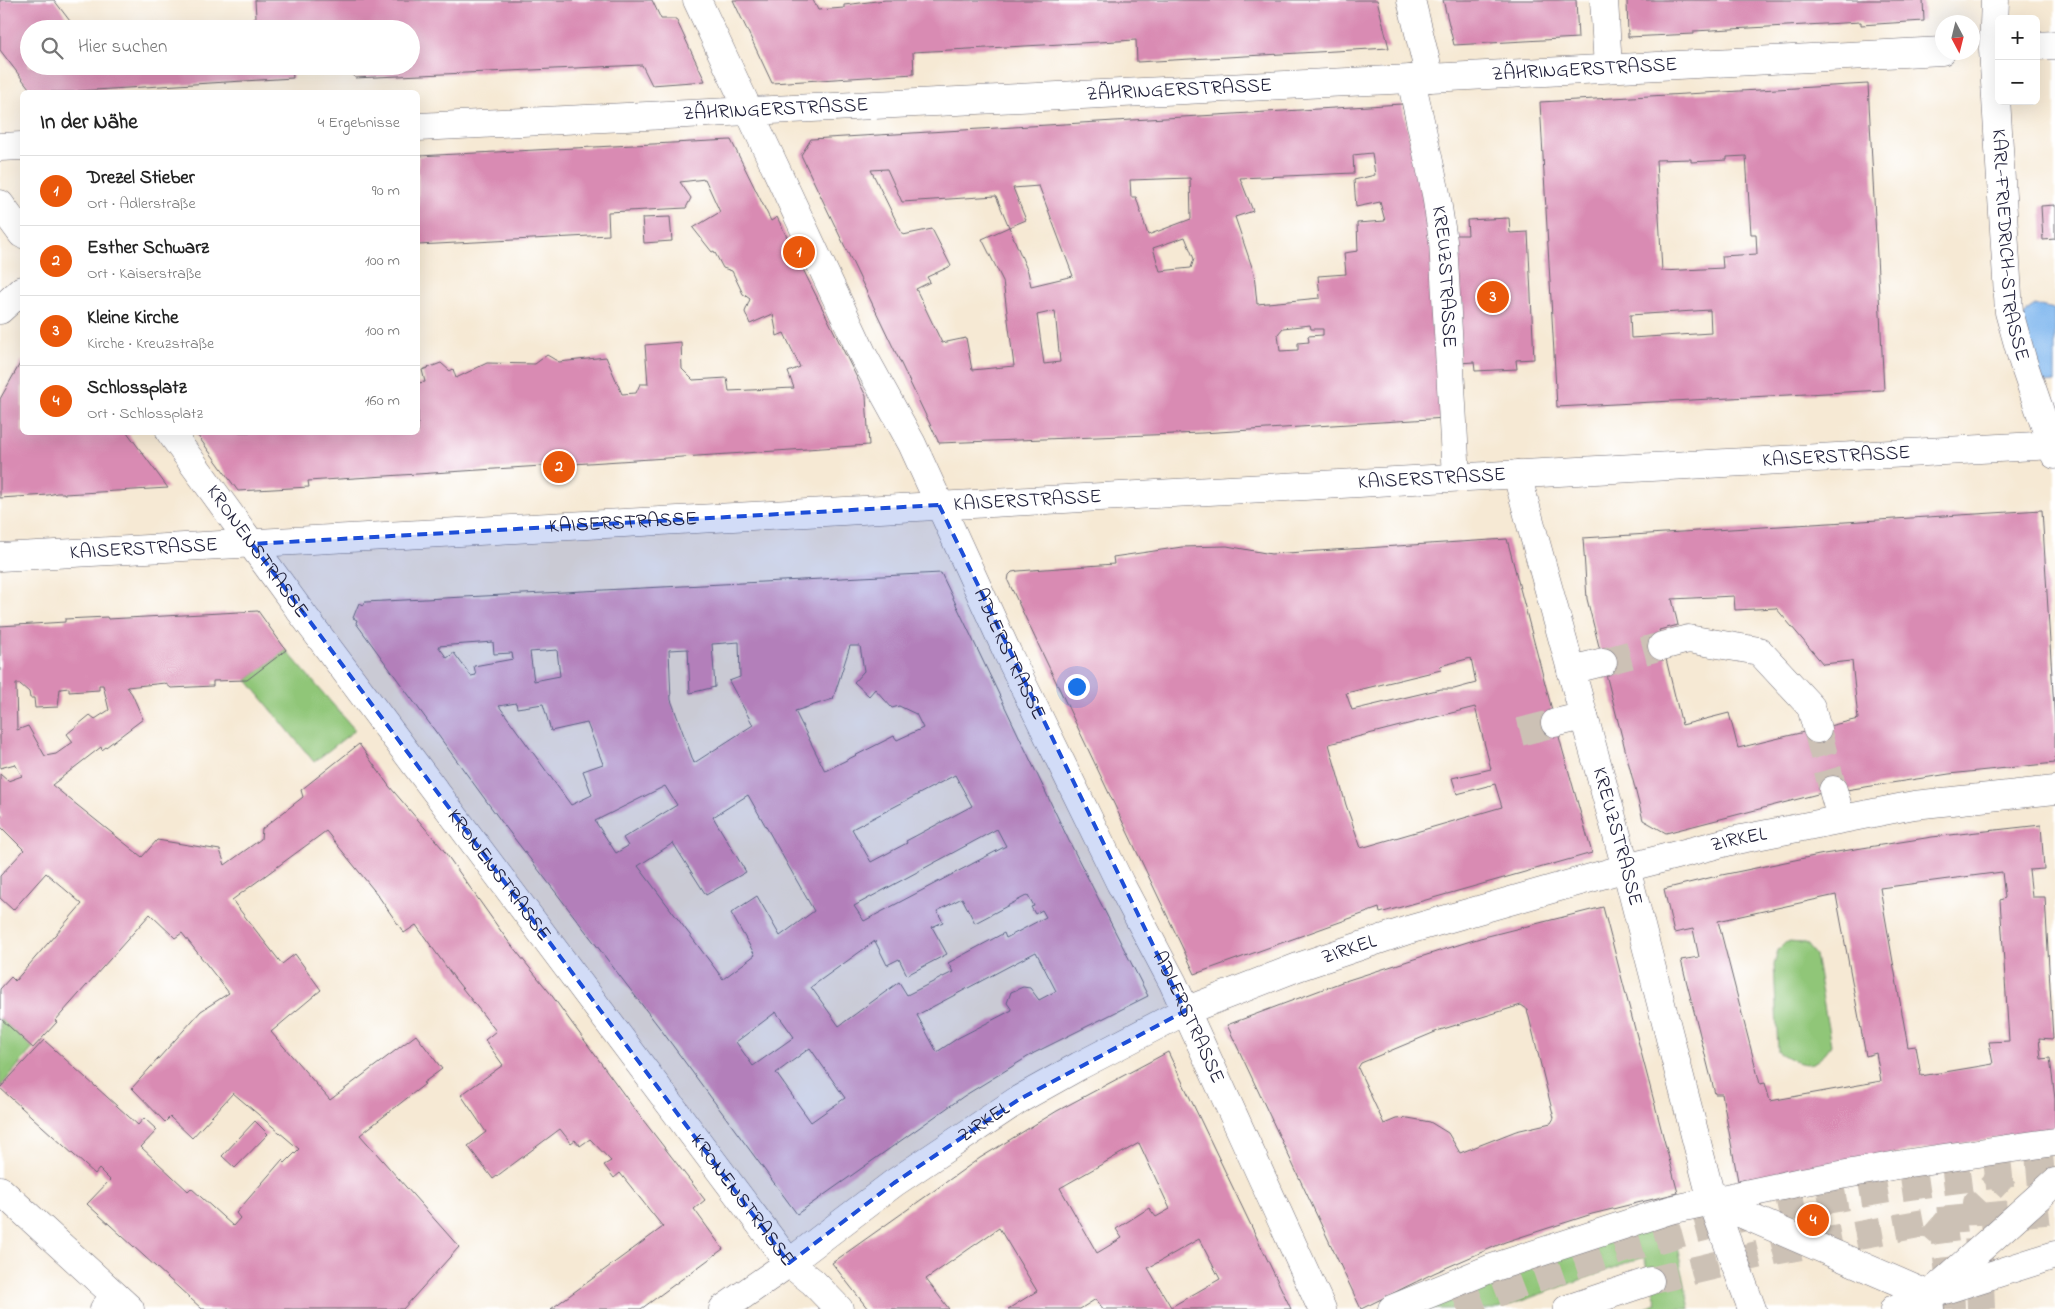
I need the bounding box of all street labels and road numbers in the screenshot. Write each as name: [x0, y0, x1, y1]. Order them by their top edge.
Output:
street label: ZÄHRINGERSTRASSE: [1491, 50, 1678, 89]
street label: ZÄHRINGERSTRASSE: [1086, 71, 1273, 109]
street label: ZÄHRINGERSTRASSE: [682, 91, 869, 129]
street label: KARL-FRIEDRICH-STRASSE: [1983, 128, 2037, 364]
street label: KREUZSTRASSE: [1423, 204, 1463, 349]
street label: KAISERSTRASSE: [1761, 438, 1911, 475]
street label: KAISERSTRASSE: [1357, 460, 1507, 497]
street label: KRONENSTRASSE: [199, 479, 315, 624]
street label: KAISERSTRASSE: [953, 482, 1102, 520]
street label: KAISERSTRASSE: [548, 505, 698, 542]
street label: KAISERSTRASSE: [69, 531, 219, 568]
street label: ADLERSTRASSE: [965, 583, 1053, 725]
street label: KREUZSTRASSE: [1584, 764, 1650, 909]
street label: KRONENSTRASSE: [439, 803, 558, 948]
street label: ZIRKEL: [1708, 820, 1770, 860]
street label: ZIRKEL: [1318, 927, 1381, 973]
street label: ADLERSTRASSE: [1144, 946, 1232, 1088]
street label: ZIRKEL: [953, 1095, 1016, 1150]
street label: KRONENSTRASSE: [683, 1128, 801, 1273]

